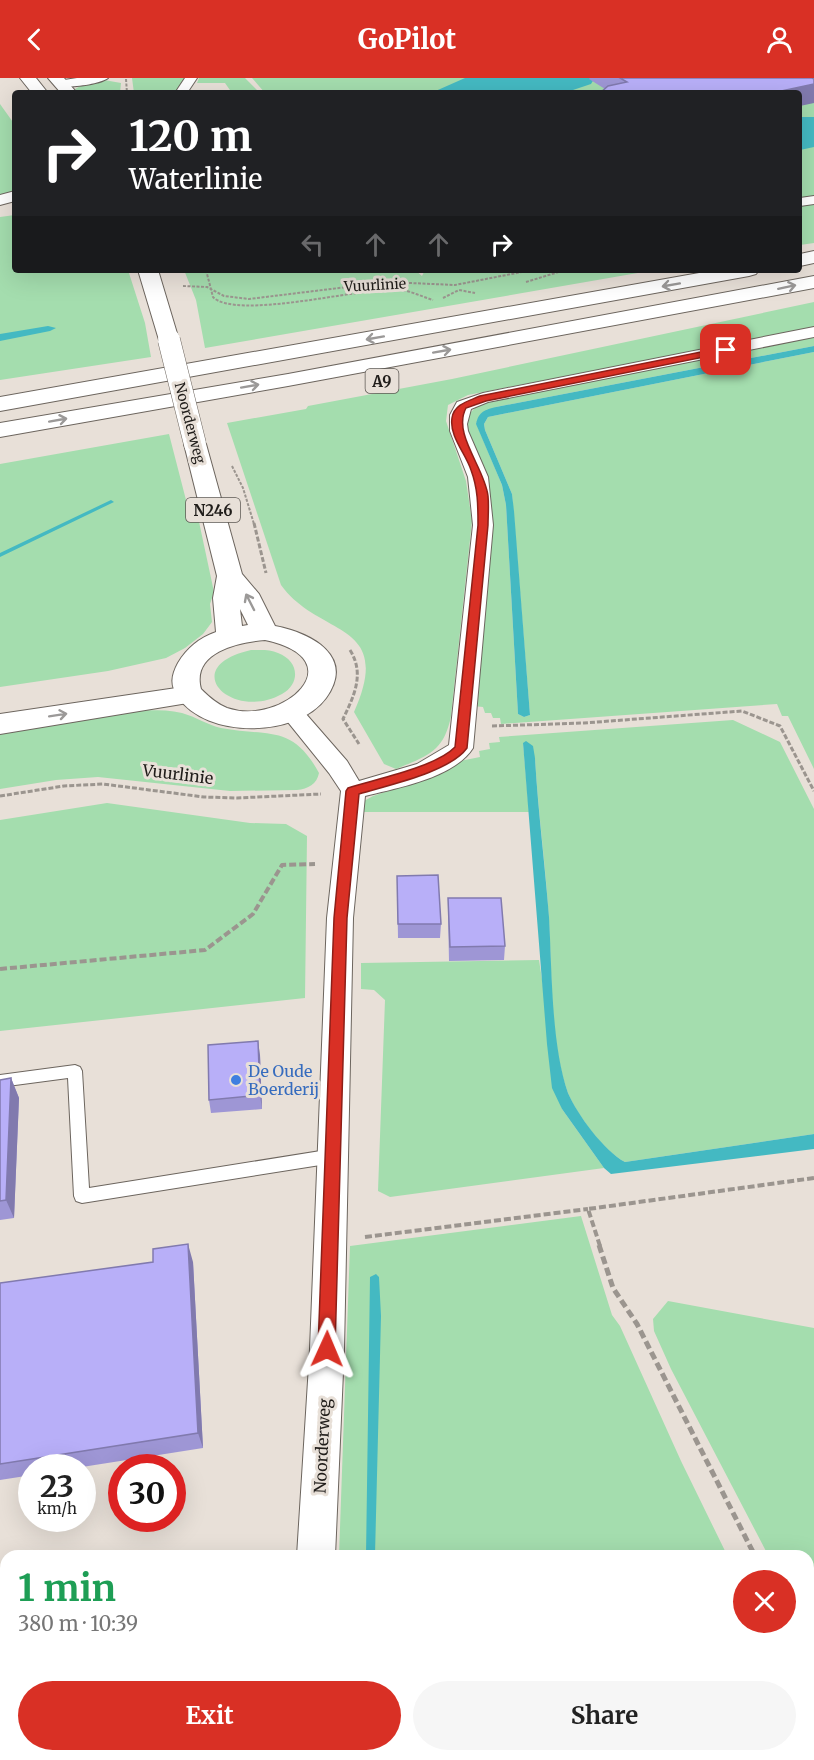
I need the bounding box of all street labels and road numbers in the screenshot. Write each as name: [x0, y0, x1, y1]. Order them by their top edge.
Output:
street label: Vuurlinie: [343, 274, 406, 296]
road number: A9: [366, 369, 398, 393]
street label: Noorderweg: [171, 380, 210, 466]
road number: N246: [186, 498, 240, 522]
street label: Vuurlinie: [141, 760, 214, 788]
street label: Noorderweg: [310, 1398, 334, 1494]

